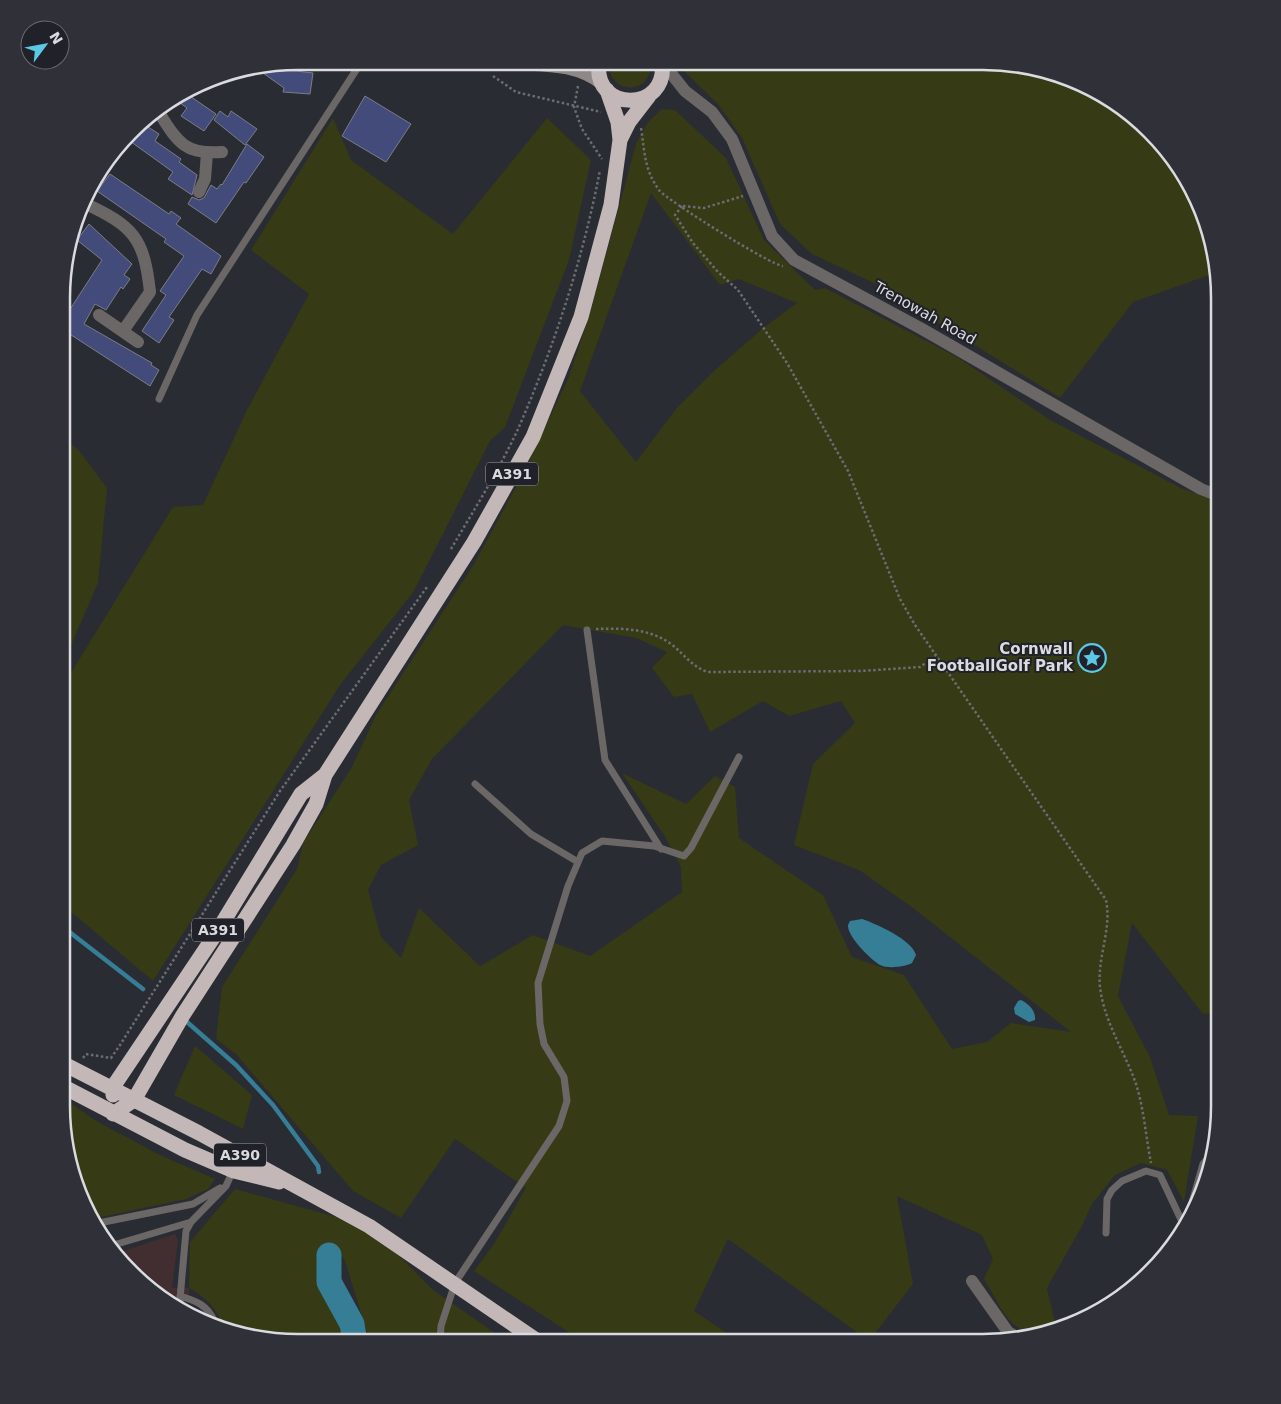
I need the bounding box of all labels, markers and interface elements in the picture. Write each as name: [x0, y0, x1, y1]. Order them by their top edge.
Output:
north arrow: [20, 20, 70, 70]
text: N: [46, 29, 66, 47]
street label: Trenowah Road: [870, 277, 979, 349]
road number: A391: [486, 462, 538, 486]
place label: Cornwall FootballGolf Park: [927, 640, 1074, 675]
place icon: Cornwall FootballGolf Park: [1077, 643, 1107, 673]
road number: A391: [192, 918, 244, 942]
road number: A390: [214, 1144, 266, 1166]

